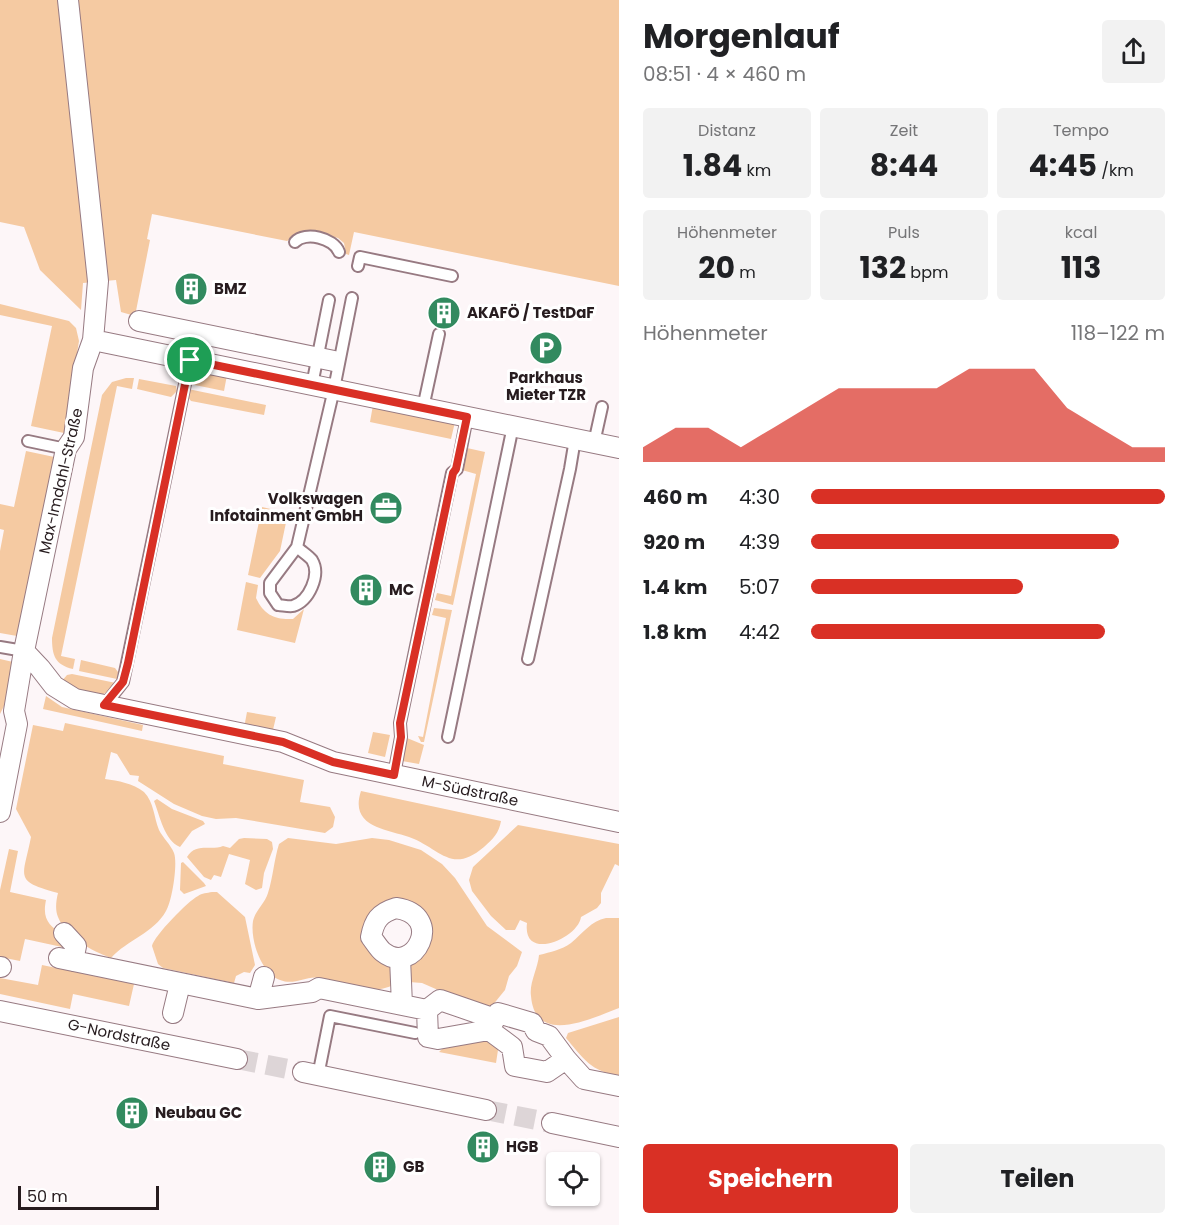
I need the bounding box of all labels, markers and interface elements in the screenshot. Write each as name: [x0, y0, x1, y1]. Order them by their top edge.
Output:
text: Morgenlauf: [643, 13, 840, 60]
button: share: [1102, 20, 1165, 83]
text: 08:51 · 4 × 460 m: [643, 60, 806, 88]
text: Distanz: [698, 119, 756, 142]
text: Zeit: [890, 119, 918, 142]
text: Tempo: [1053, 119, 1109, 142]
text: 1.84: [683, 144, 742, 187]
text: 8:44: [870, 144, 938, 187]
text: 4:45: [1028, 144, 1097, 187]
text: km: [742, 159, 771, 182]
text: /km: [1097, 159, 1134, 182]
text: Höhenmeter: [677, 221, 777, 244]
text: Puls: [888, 221, 920, 244]
text: kcal: [1065, 221, 1097, 244]
text: 20: [698, 246, 735, 289]
text: 132: [860, 246, 906, 289]
text: 113: [1061, 246, 1101, 289]
text: m: [735, 261, 756, 284]
text: bpm: [906, 261, 948, 284]
building icon: BMZ: [173, 271, 209, 307]
place label: BMZ: [214, 278, 247, 299]
building icon: AKAFÖ / TestDaF: [426, 295, 462, 331]
place label: AKAFÖ / TestDaF: [467, 302, 595, 323]
text: Höhenmeter: [643, 319, 768, 347]
text: 118–122 m: [1071, 319, 1165, 347]
parking icon: Parkhaus Mieter TZR: [528, 330, 564, 366]
pin: [164, 334, 215, 385]
icon: arrive: [173, 343, 206, 376]
place label: Parkhaus Mieter TZR: [506, 367, 586, 405]
street label: Max-Imdahl-Straße: [34, 406, 88, 556]
text: 460 m: [643, 483, 708, 511]
text: 4:30: [739, 483, 780, 511]
place label: Volkswagen Infotainment GmbH: [210, 488, 363, 526]
office icon: Volkswagen Infotainment GmbH: [368, 490, 404, 526]
text: 920 m: [643, 528, 705, 556]
text: 4:39: [739, 528, 780, 556]
building icon: MC: [348, 572, 384, 608]
text: 1.4 km: [643, 573, 707, 601]
text: 5:07: [739, 573, 779, 601]
place label: MC: [389, 579, 414, 600]
text: 1.8 km: [643, 618, 707, 646]
text: 4:42: [739, 618, 780, 646]
street label: M-Südstraße: [420, 770, 520, 811]
street label: G-Nordstraße: [66, 1013, 172, 1056]
building icon: Neubau GC: [114, 1095, 150, 1131]
place label: Neubau GC: [155, 1102, 242, 1123]
building icon: HGB: [465, 1129, 501, 1165]
place label: HGB: [506, 1136, 538, 1157]
button: Speichern: [643, 1144, 898, 1213]
button: Teilen: [910, 1144, 1165, 1213]
building icon: GB: [362, 1149, 398, 1185]
map controls: [546, 1152, 600, 1206]
button: locate: [546, 1152, 600, 1206]
place label: GB: [403, 1156, 424, 1177]
scale bar: [18, 1183, 159, 1210]
text: 50 m: [27, 1185, 68, 1208]

